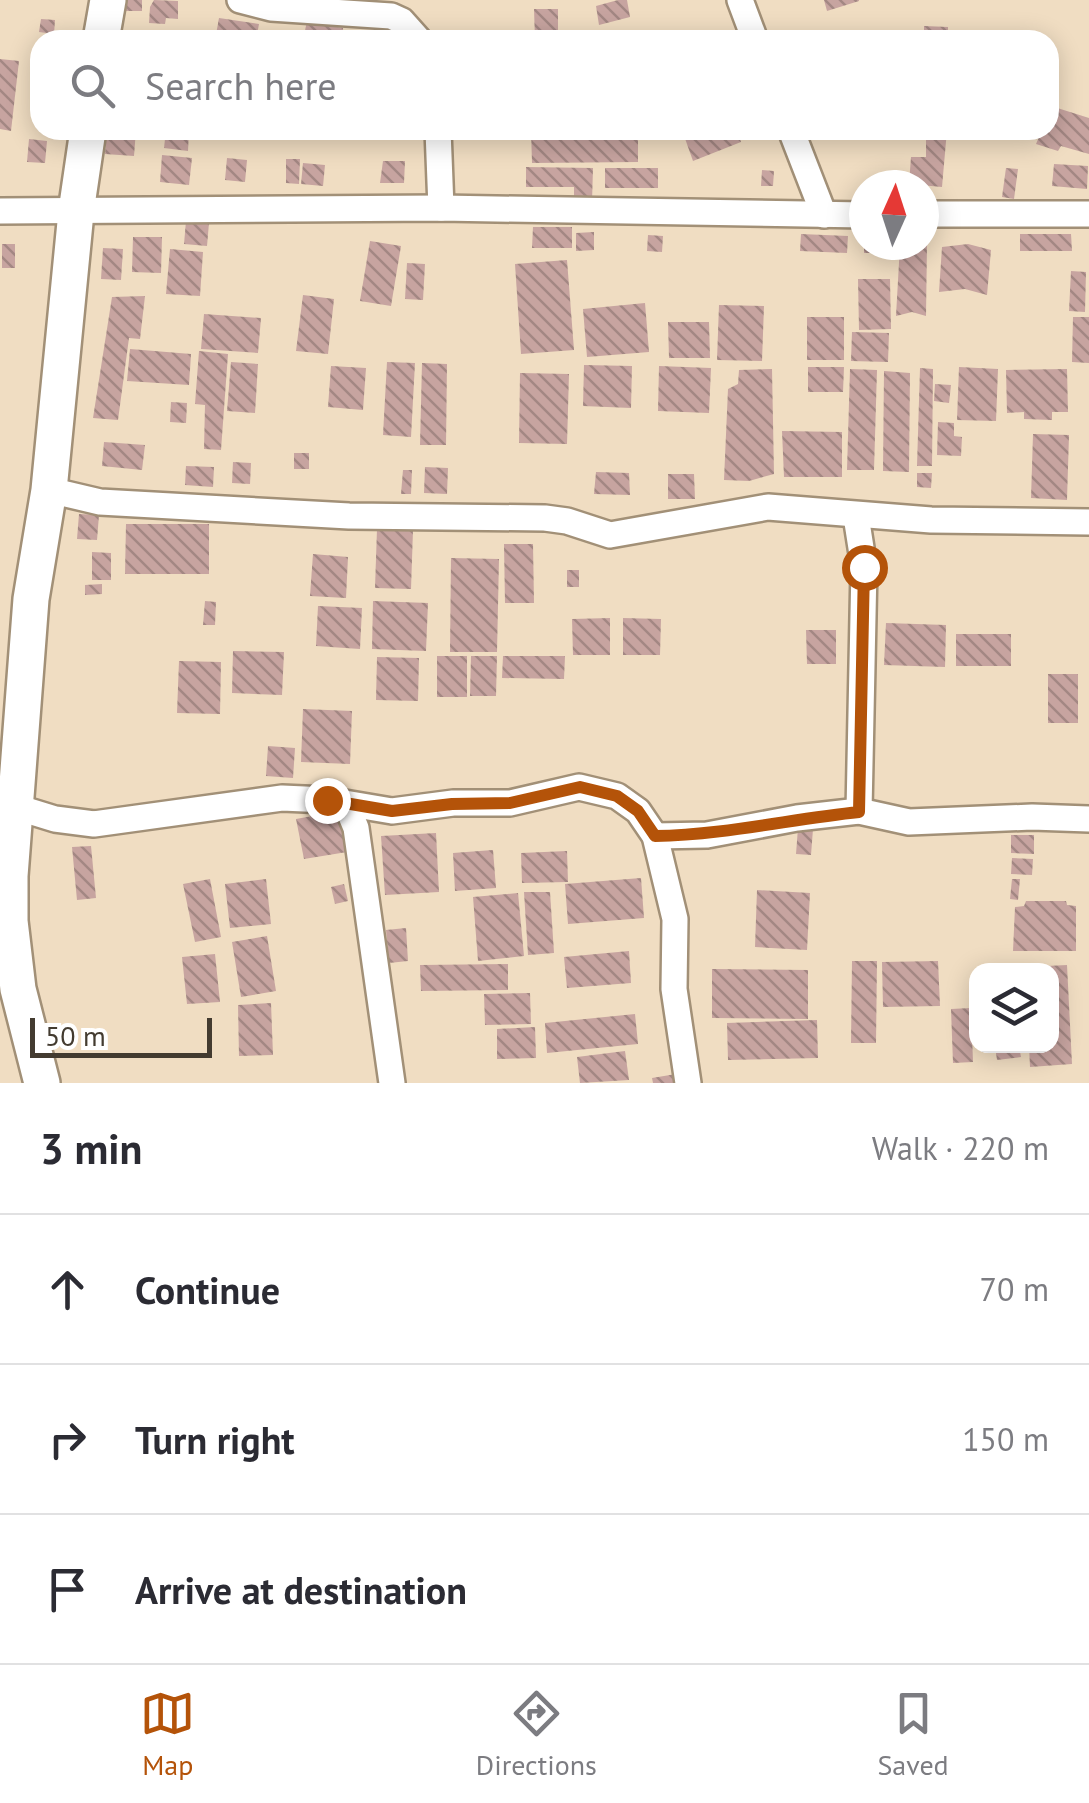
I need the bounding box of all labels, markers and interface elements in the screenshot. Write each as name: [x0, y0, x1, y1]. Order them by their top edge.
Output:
search box: [30, 30, 1059, 140]
icon: search: [65, 58, 120, 113]
text: Search here: [145, 61, 337, 110]
north arrow: [849, 170, 939, 260]
route start: [842, 545, 888, 591]
route end: [305, 778, 351, 824]
map controls: [969, 963, 1059, 1053]
button: layers: [969, 963, 1059, 1053]
scale bar: [30, 1013, 212, 1058]
text: 50 m: [45, 1017, 106, 1054]
text: 3 min: [40, 1121, 142, 1176]
text: Walk · 220 m: [872, 1127, 1049, 1169]
icon: ahead: [40, 1262, 95, 1317]
text: Continue: [135, 1265, 280, 1314]
text: 70 m: [980, 1268, 1049, 1310]
icon: right: [40, 1412, 95, 1467]
text: Turn right: [135, 1415, 295, 1464]
text: 150 m: [962, 1418, 1049, 1460]
icon: arrive: [40, 1562, 95, 1617]
text: Arrive at destination: [135, 1565, 467, 1614]
tab: Map: [140, 1686, 195, 1783]
tab: Directions: [476, 1686, 597, 1783]
tab: Saved: [877, 1686, 949, 1783]

